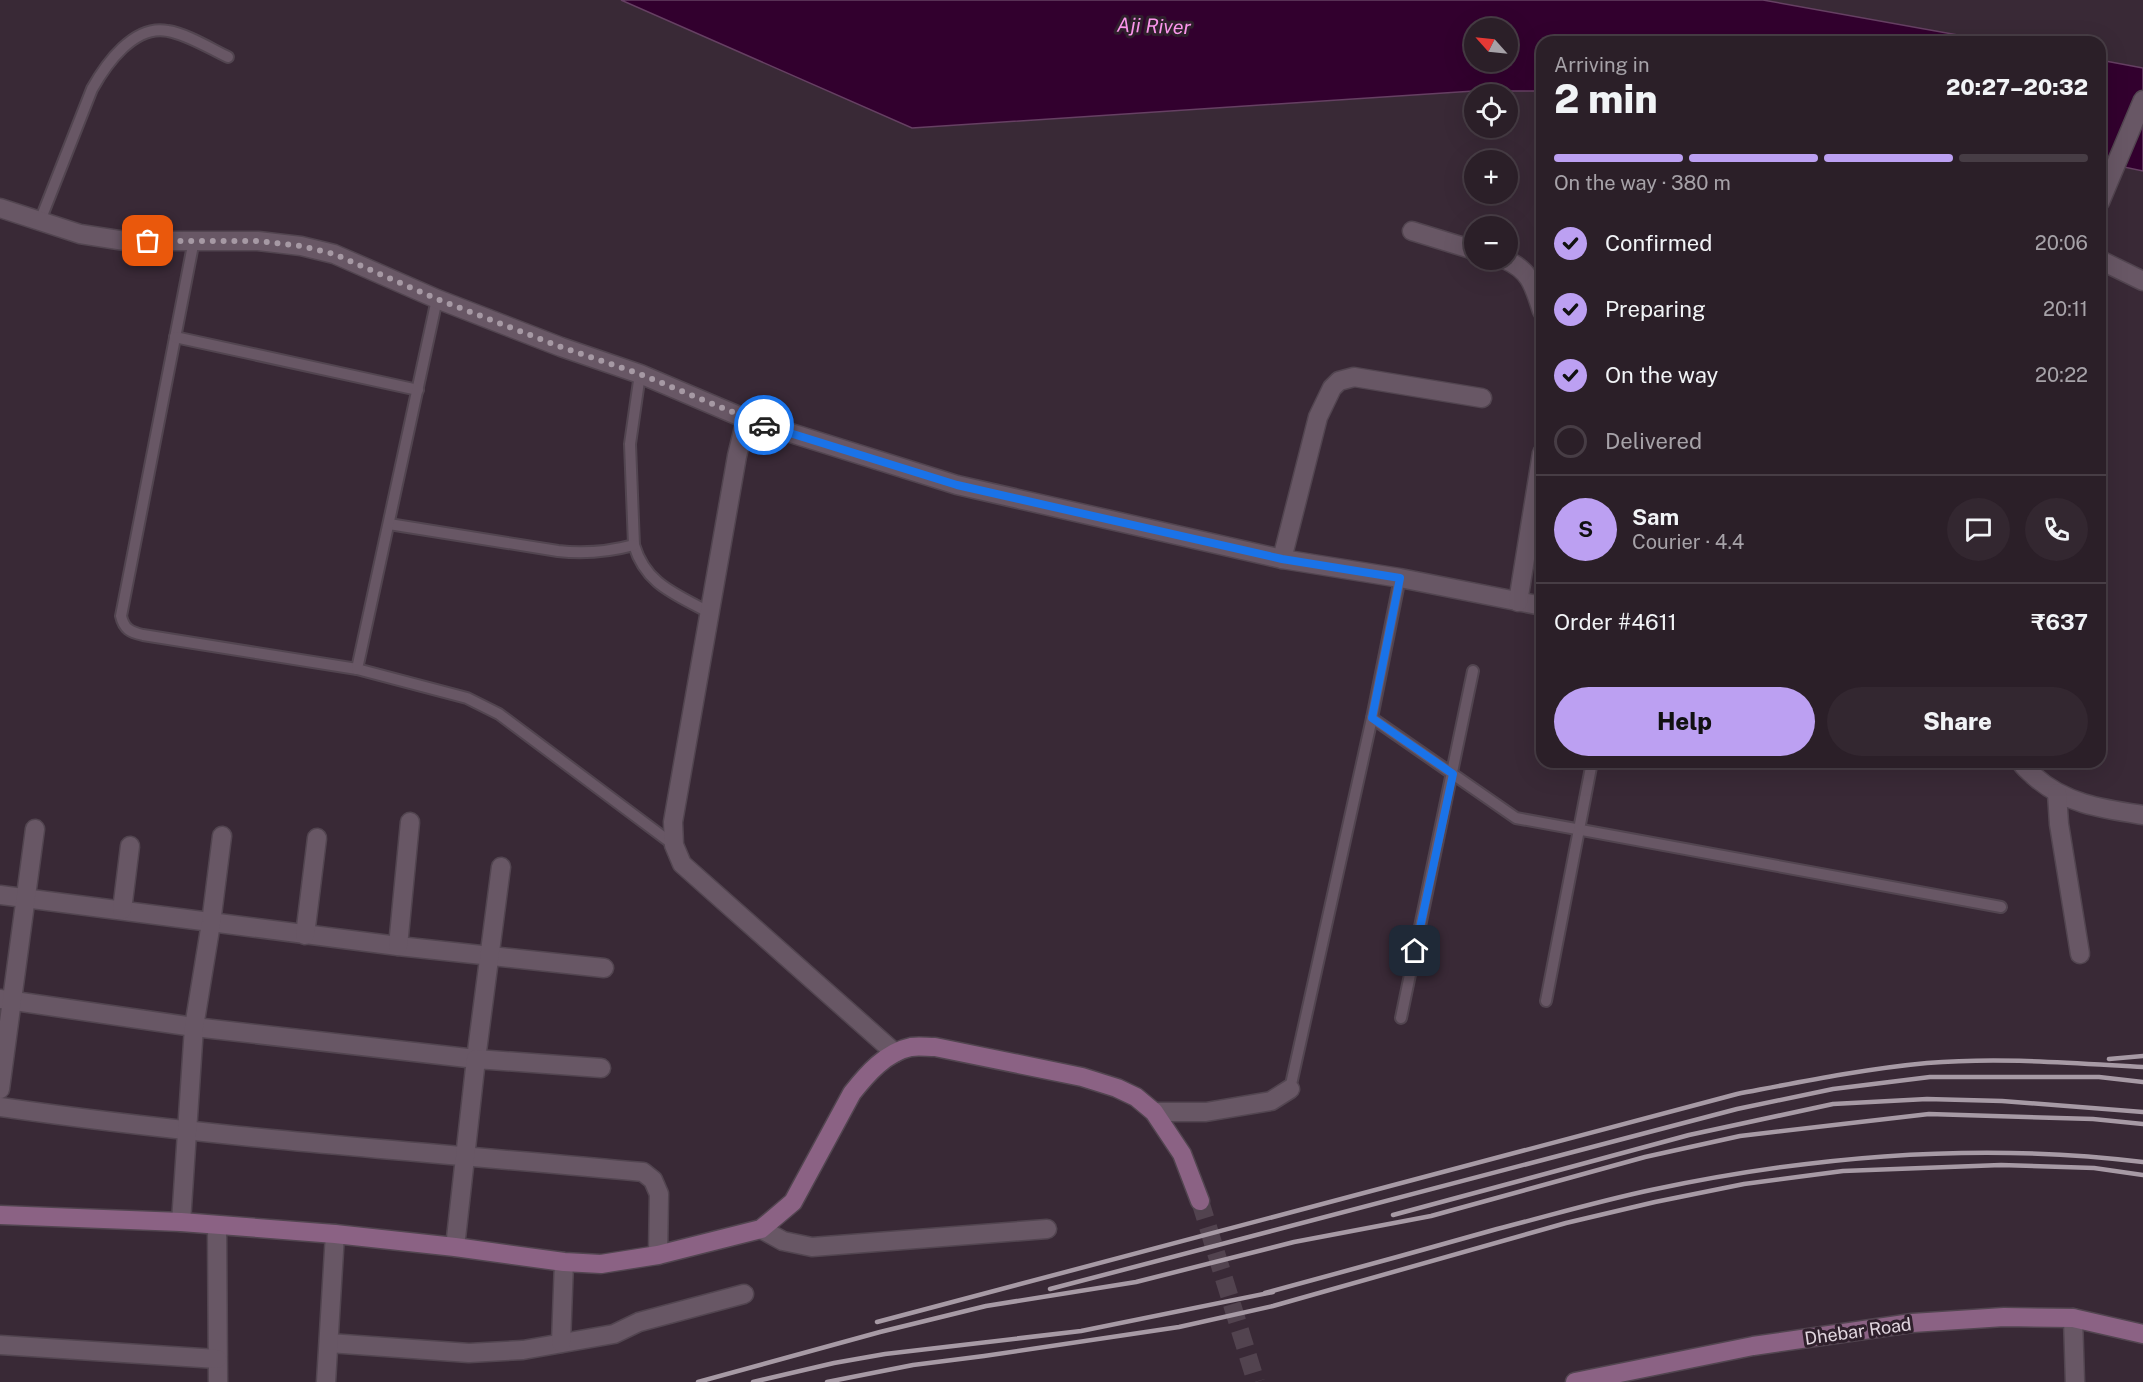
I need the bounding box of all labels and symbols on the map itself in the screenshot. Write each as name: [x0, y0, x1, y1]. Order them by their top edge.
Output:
water label: Aji River: [1116, 13, 1192, 39]
north arrow: [1464, 18, 1518, 72]
pin: [122, 215, 173, 266]
courier: [734, 395, 794, 455]
pin: [1389, 925, 1440, 976]
street label: Dhebar Road: [1803, 1313, 1913, 1349]

